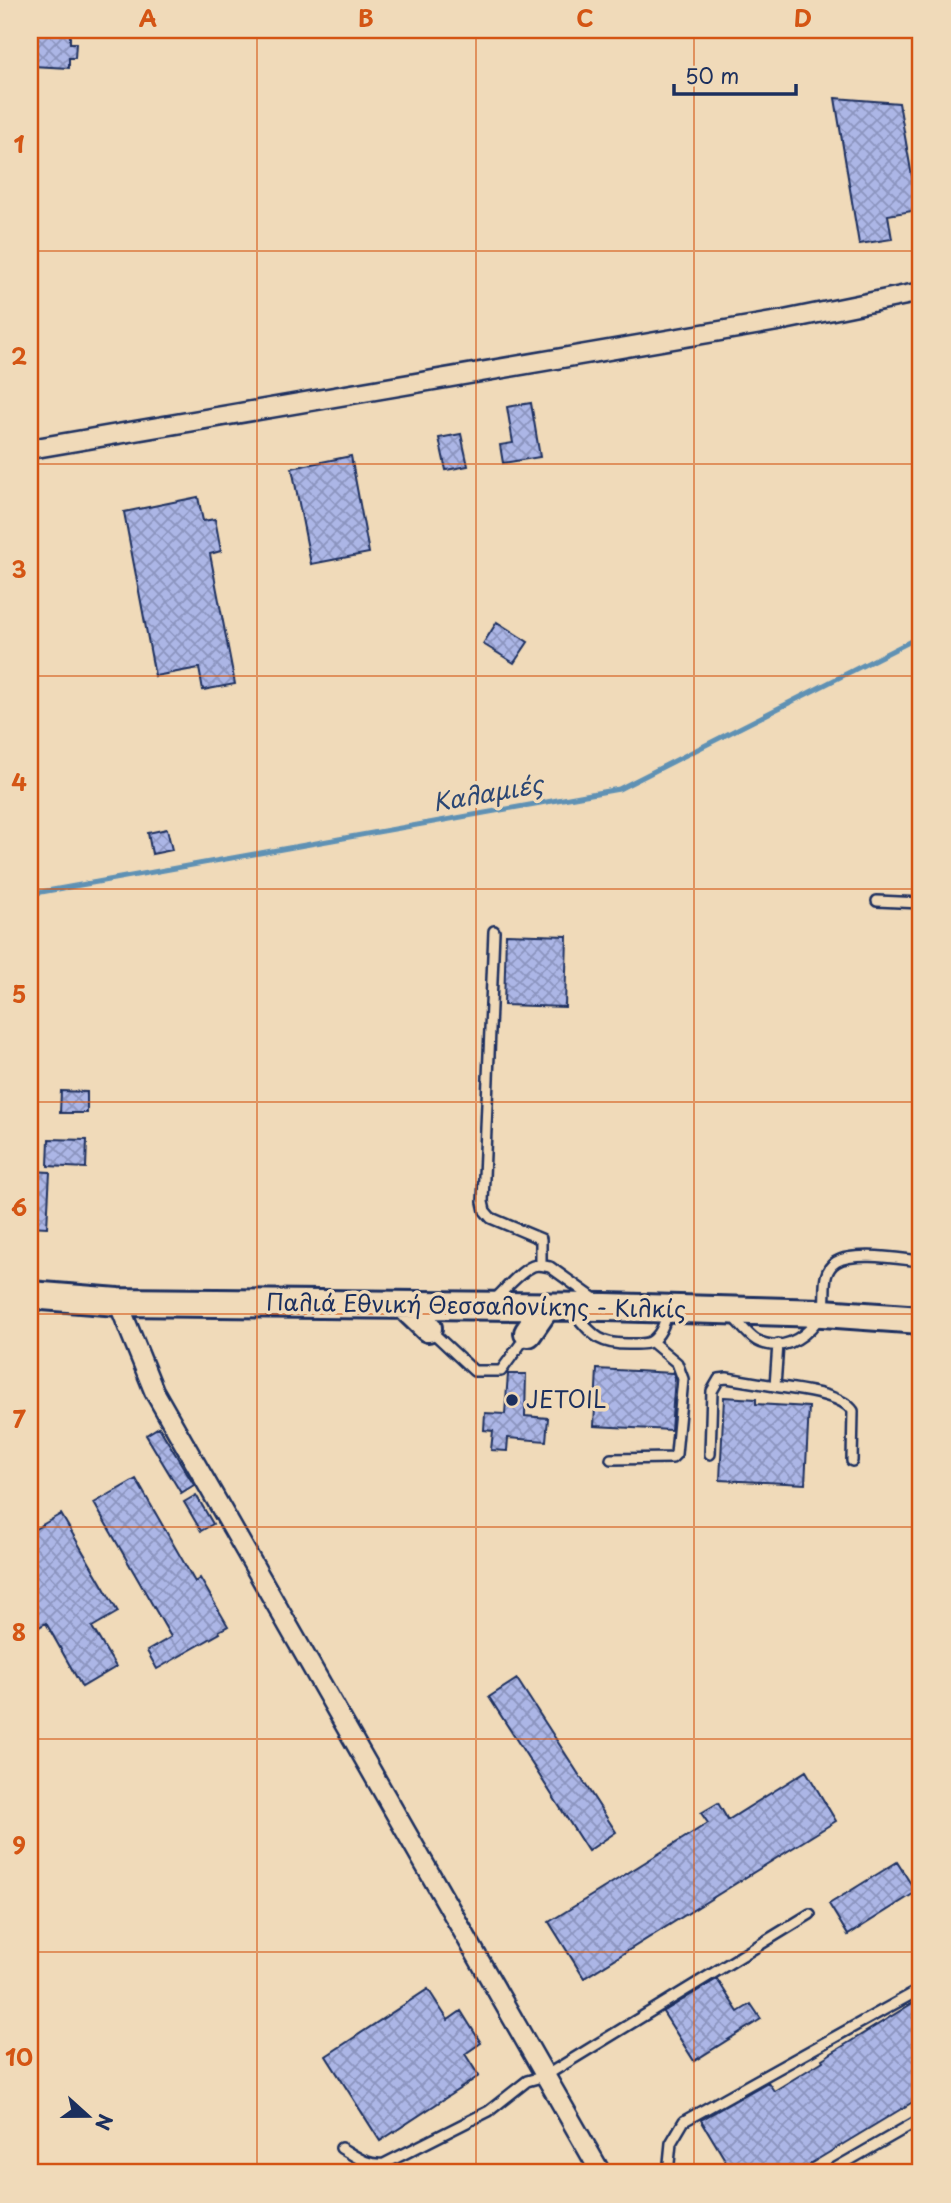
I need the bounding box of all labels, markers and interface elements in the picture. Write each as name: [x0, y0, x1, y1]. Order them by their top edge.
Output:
text: A: [139, 0, 157, 35]
text: B: [358, 0, 374, 35]
text: C: [576, 0, 594, 35]
text: D: [794, 0, 812, 35]
scale bar: [674, 52, 797, 96]
text: 50 m: [685, 59, 739, 91]
text: 1: [14, 126, 25, 161]
text: 2: [11, 338, 27, 373]
text: 3: [11, 551, 27, 586]
text: 4: [11, 764, 27, 799]
water label: Καλαμιές: [430, 764, 547, 819]
text: 5: [12, 976, 26, 1011]
text: 6: [11, 1189, 27, 1224]
street label: Παλιά Εθνική Θεσσαλονίκης - Κιλκίς: [266, 1283, 686, 1326]
place label: JETOIL: [526, 1381, 606, 1416]
marker: JETOIL: [504, 1392, 520, 1408]
text: 7: [12, 1401, 26, 1436]
text: 8: [12, 1614, 26, 1649]
text: 9: [12, 1827, 26, 1862]
text: 10: [5, 2039, 33, 2074]
north arrow: [52, 2080, 122, 2150]
text: N: [89, 2110, 121, 2134]

